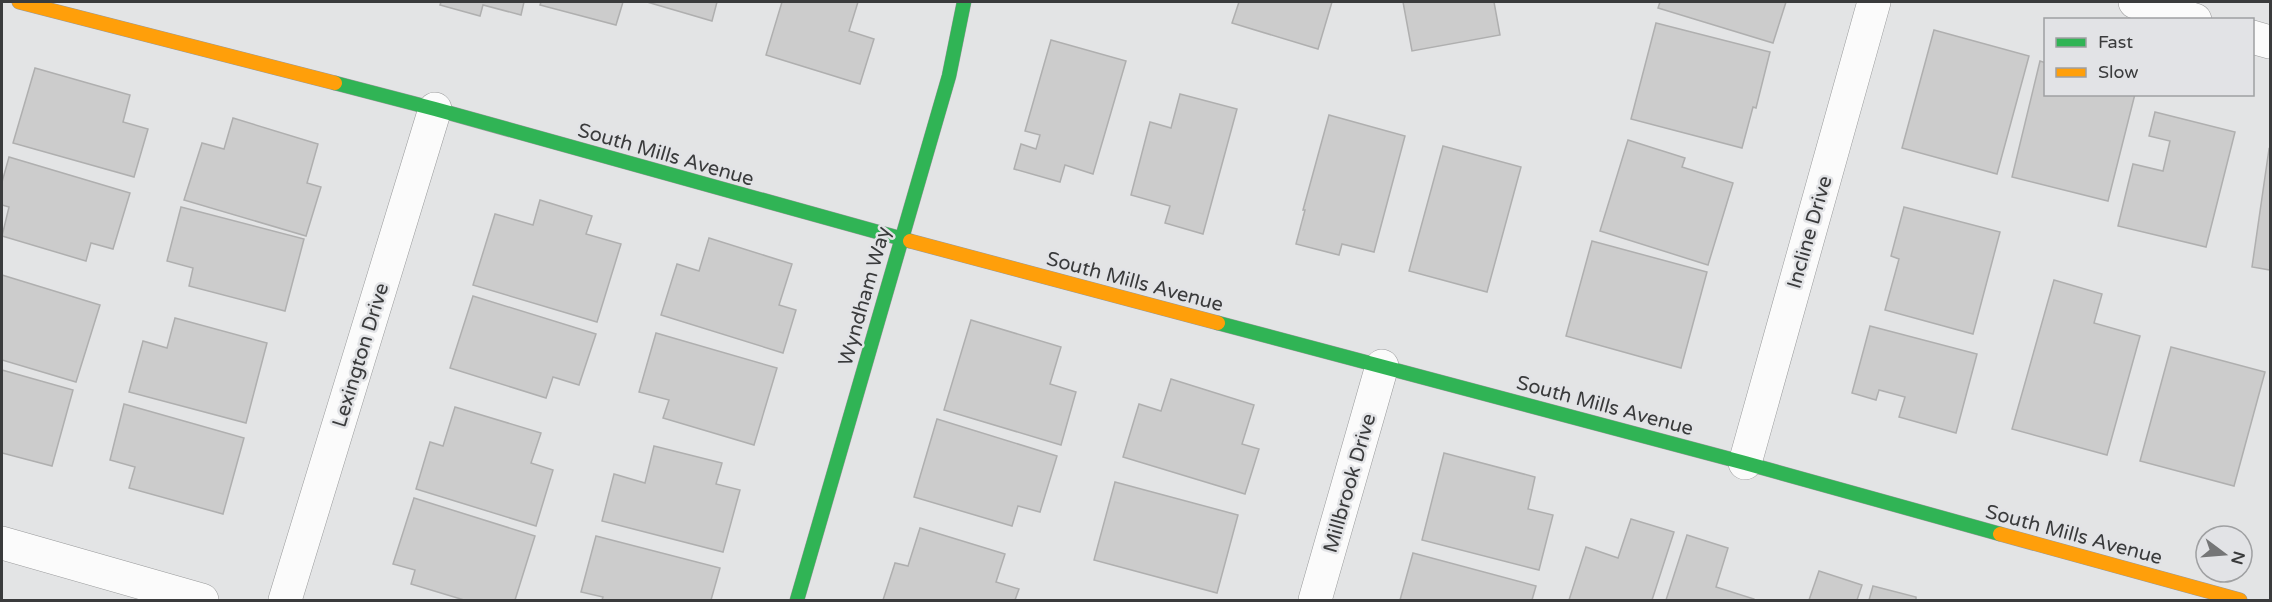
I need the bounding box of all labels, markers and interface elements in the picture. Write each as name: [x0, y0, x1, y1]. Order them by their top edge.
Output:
legend: [2044, 18, 2254, 96]
text: Fast: [2098, 31, 2133, 53]
text: Slow: [2098, 61, 2139, 83]
street label: South Mills Avenue: [575, 118, 757, 192]
street label: Incline Drive: [1782, 173, 1838, 291]
street label: Wyndham Way: [834, 224, 896, 369]
street label: South Mills Avenue: [1044, 247, 1226, 317]
street label: Lexington Drive: [328, 280, 394, 430]
street label: South Mills Avenue: [1514, 371, 1696, 441]
street label: Millbrook Drive: [1319, 411, 1381, 556]
street label: South Mills Avenue: [1983, 500, 2165, 570]
north arrow: [2194, 524, 2254, 584]
text: N: [2226, 549, 2249, 567]

